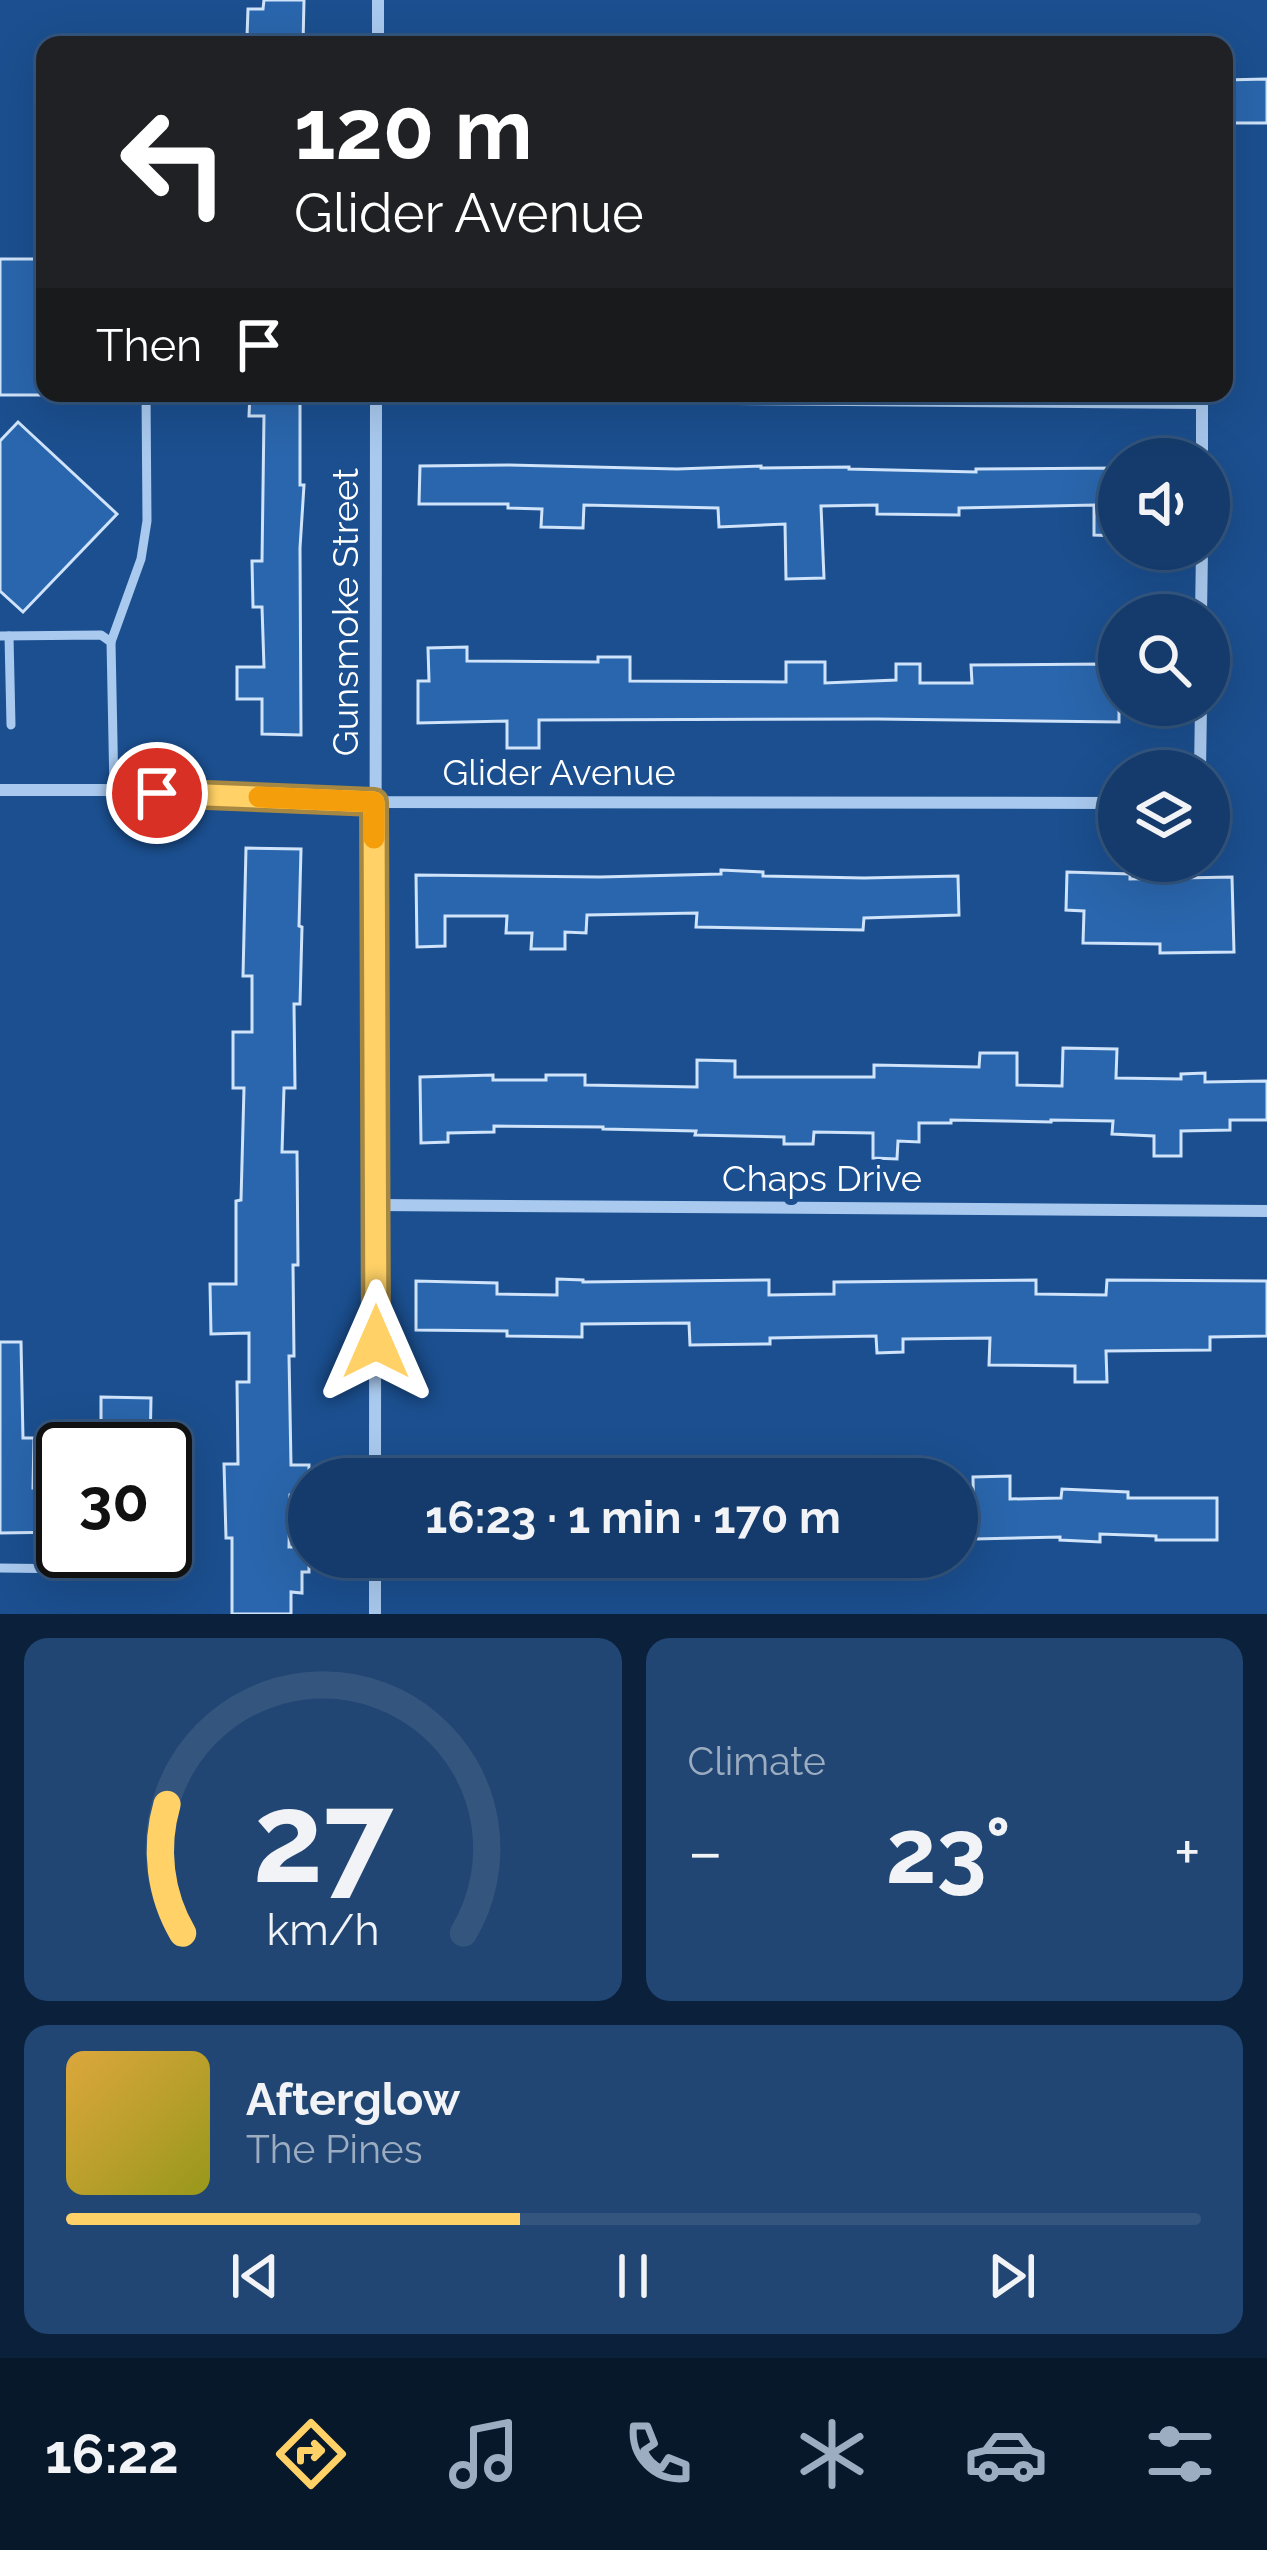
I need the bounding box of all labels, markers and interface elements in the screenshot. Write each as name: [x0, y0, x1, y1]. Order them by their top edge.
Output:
text: 120 m: [294, 80, 533, 179]
icon: left: [96, 84, 252, 240]
text: Glider Avenue: [294, 181, 644, 245]
icon: arrive: [226, 312, 292, 378]
text: Then: [96, 319, 202, 372]
map controls: [1098, 438, 1230, 882]
button: sound: [1098, 438, 1230, 570]
street label: Gunsmoke Street: [324, 468, 366, 756]
button: search: [1098, 594, 1230, 726]
pin: [106, 742, 208, 844]
button: layers: [1098, 750, 1230, 882]
street label: Glider Avenue: [442, 751, 676, 793]
icon: arrive: [124, 760, 190, 826]
street label: Chaps Drive: [722, 1157, 922, 1199]
position arrow: [313, 1279, 439, 1405]
speed limit sign: 30: [36, 1422, 192, 1578]
text: 16:23 · 1 min · 170 m: [425, 1491, 841, 1544]
text: Climate: [688, 1738, 826, 1784]
text: 27: [253, 1765, 394, 1911]
text: 23°: [886, 1798, 1011, 1904]
text: −: [688, 1813, 723, 1890]
text: +: [1174, 1813, 1201, 1890]
text: km/h: [266, 1904, 379, 1954]
text: Afterglow: [246, 2073, 460, 2126]
text: The Pines: [246, 2126, 423, 2172]
icon: previous: [222, 2243, 288, 2309]
icon: pause: [600, 2243, 666, 2309]
icon: next: [979, 2243, 1045, 2309]
icon: directions: [269, 2412, 353, 2496]
icon: music: [442, 2412, 526, 2496]
icon: phone: [616, 2412, 700, 2496]
icon: climate: [790, 2412, 874, 2496]
icon: car: [964, 2412, 1048, 2496]
icon: filters: [1138, 2412, 1222, 2496]
text: 16:22: [45, 2422, 179, 2486]

